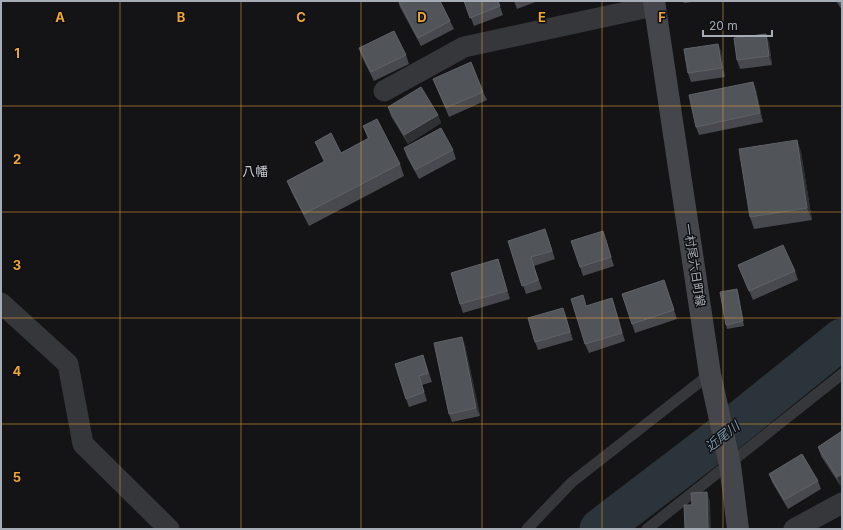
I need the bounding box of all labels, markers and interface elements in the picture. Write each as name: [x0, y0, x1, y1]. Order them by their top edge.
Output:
text: A: [55, 9, 65, 25]
text: B: [177, 9, 186, 25]
text: C: [296, 9, 306, 25]
text: D: [417, 9, 427, 25]
text: E: [538, 9, 546, 25]
text: F: [658, 9, 666, 25]
scale bar: [703, 12, 772, 38]
text: 20 m: [709, 18, 738, 33]
text: 1: [14, 45, 20, 61]
text: 2: [13, 151, 21, 167]
district label: 八幡: [242, 163, 268, 179]
street label: 一村尾六日町線: [681, 222, 708, 308]
text: 3: [13, 257, 21, 273]
text: 4: [13, 363, 22, 379]
water label: 近尾川: [702, 416, 744, 454]
text: 5: [13, 469, 21, 485]

